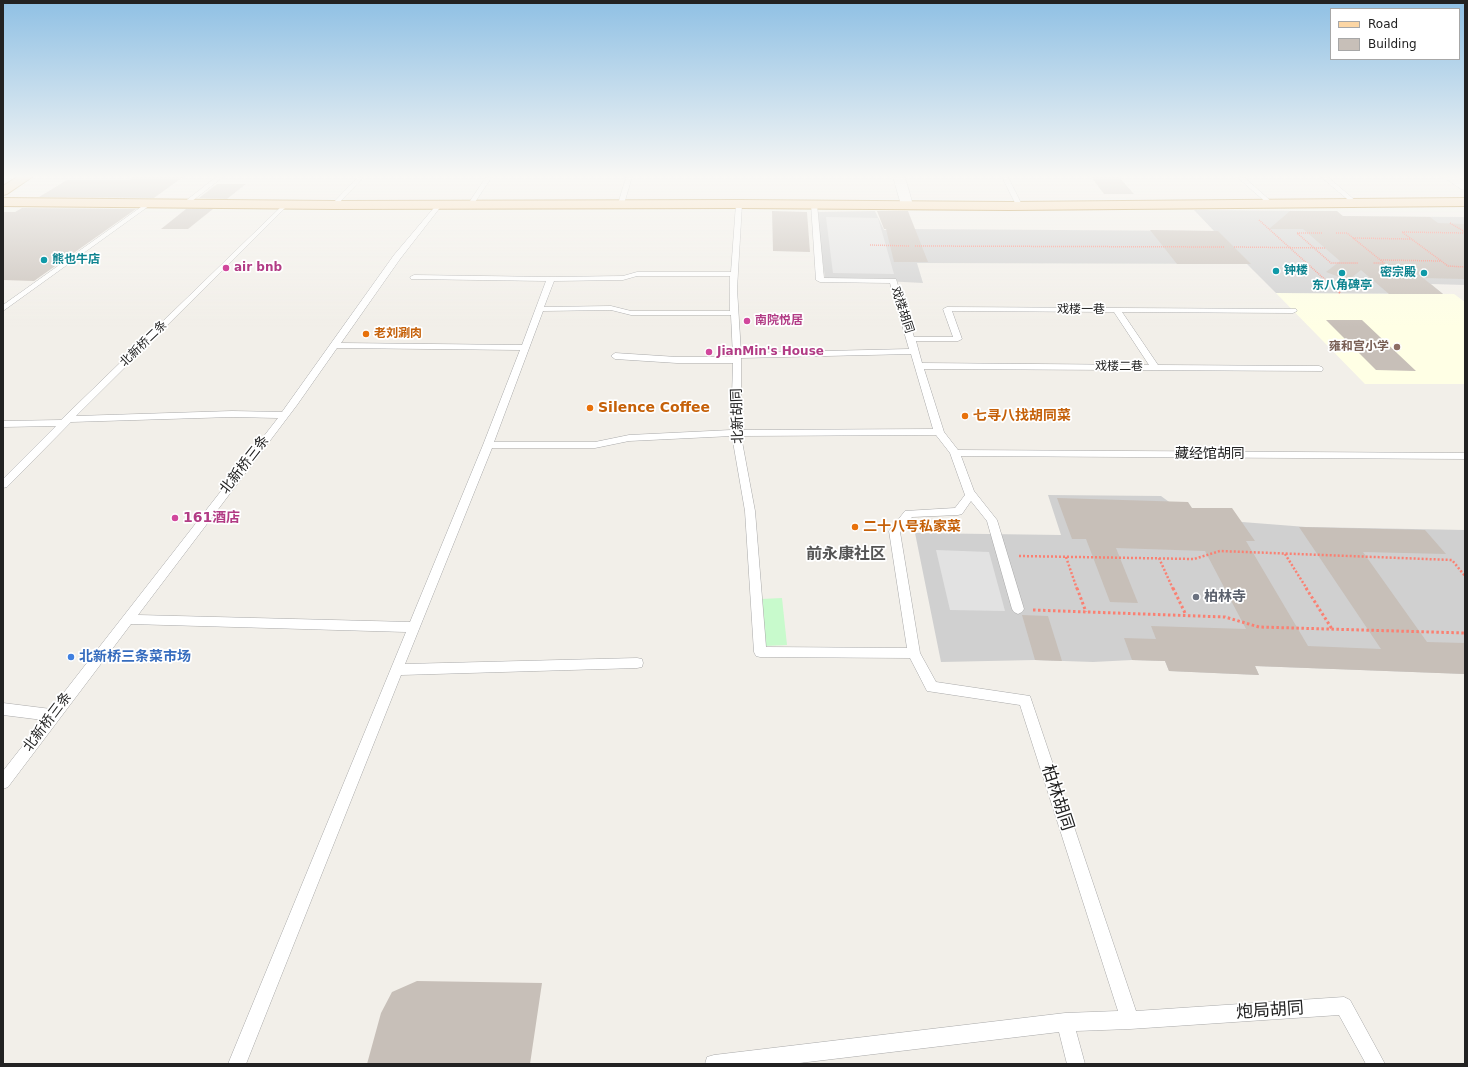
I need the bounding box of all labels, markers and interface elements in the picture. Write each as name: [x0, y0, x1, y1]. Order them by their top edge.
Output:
legend: [1330, 8, 1460, 60]
text: Road: [1368, 17, 1398, 31]
text: Building: [1368, 37, 1417, 51]
place label: 熊也牛店: [52, 253, 100, 267]
marker: 熊也牛店: [39, 255, 49, 265]
place label: air bnb: [234, 261, 282, 275]
marker: air bnb: [221, 263, 231, 273]
place label: 钟楼: [1284, 264, 1308, 278]
marker: 钟楼: [1271, 266, 1281, 276]
place label: 密宗殿: [1380, 266, 1416, 280]
marker: 东八角碑亭: [1337, 268, 1347, 278]
marker: 密宗殿: [1419, 268, 1429, 278]
place label: 东八角碑亭: [1312, 279, 1372, 293]
street label: 戏楼胡同: [888, 285, 916, 335]
street label: 戏楼一巷: [1057, 303, 1105, 317]
place label: 南院悦居: [755, 314, 803, 328]
marker: 南院悦居: [742, 316, 752, 326]
street label: 北新桥二条: [117, 318, 171, 370]
place label: 老刘涮肉: [374, 327, 422, 341]
marker: 老刘涮肉: [361, 329, 371, 339]
place label: 雍和宫小学: [1329, 340, 1389, 354]
marker: 雍和宫小学: [1392, 342, 1402, 352]
place label: JianMin's House: [717, 345, 824, 359]
marker: JianMin's House: [704, 347, 714, 357]
street label: 戏楼二巷: [1095, 360, 1143, 374]
street label: 北新胡同: [729, 388, 747, 444]
place label: Silence Coffee: [598, 400, 710, 416]
marker: Silence Coffee: [585, 403, 595, 413]
place label: 七寻八找胡同菜: [973, 408, 1071, 424]
marker: 七寻八找胡同菜: [960, 411, 970, 421]
street label: 北新桥三条: [217, 432, 273, 498]
street label: 藏经馆胡同: [1175, 446, 1245, 462]
place label: 161酒店: [183, 510, 240, 526]
marker: 161酒店: [170, 513, 180, 523]
place label: 二十八号私家菜: [863, 519, 961, 535]
marker: 二十八号私家菜: [850, 522, 860, 532]
district label: 前永康社区: [806, 545, 886, 565]
place label: 柏林寺: [1204, 589, 1246, 605]
marker: 柏林寺: [1191, 592, 1201, 602]
place label: 北新桥三条菜市场: [79, 649, 191, 665]
marker: 北新桥三条菜市场: [66, 652, 76, 662]
street label: 北新桥三条: [20, 689, 76, 755]
street label: 柏林胡同: [1037, 763, 1077, 833]
street label: 炮局胡同: [1235, 998, 1305, 1024]

